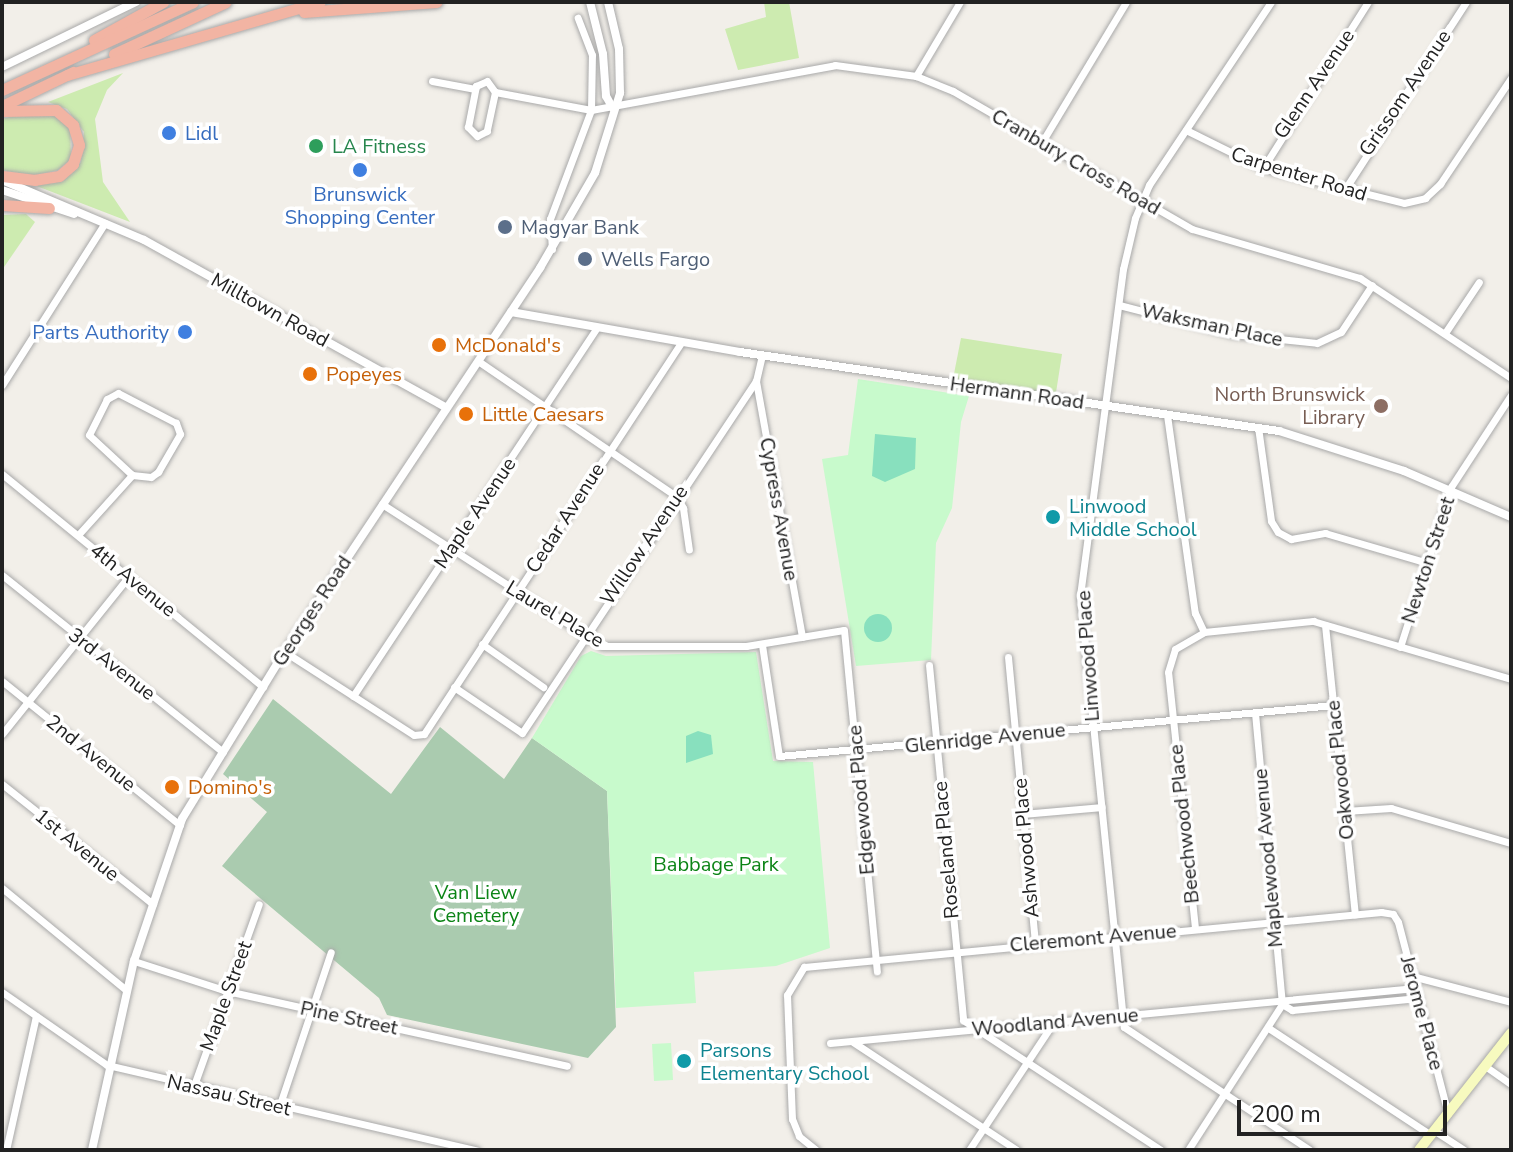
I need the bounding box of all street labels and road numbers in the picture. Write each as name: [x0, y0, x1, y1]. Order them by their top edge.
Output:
street label: Glenn Avenue: [1269, 25, 1359, 143]
street label: Grissom Avenue: [1354, 25, 1456, 161]
street label: Cranbury Cross Road: [987, 104, 1165, 220]
street label: Carpenter Road: [1228, 142, 1370, 206]
street label: Milltown Road: [207, 268, 333, 352]
street label: Waksman Place: [1139, 298, 1285, 352]
street label: Hermann Road: [948, 372, 1086, 414]
street label: Cypress Avenue: [755, 435, 803, 583]
street label: Maple Avenue: [429, 453, 521, 573]
street label: Cedar Avenue: [521, 459, 609, 577]
street label: Willow Avenue: [595, 481, 693, 609]
street label: Newton Street: [1396, 494, 1460, 626]
street label: 4th Avenue: [85, 538, 181, 622]
street label: Georges Road: [267, 551, 357, 671]
street label: Laurel Place: [502, 575, 608, 653]
street label: Linwood Place: [1071, 590, 1105, 722]
street label: 3rd Avenue: [64, 623, 160, 705]
street label: Oakwood Place: [1321, 699, 1359, 841]
street label: 2nd Avenue: [41, 710, 141, 796]
street label: Glenridge Avenue: [904, 718, 1066, 758]
street label: Edgewood Place: [843, 724, 879, 876]
street label: Beechwood Place: [1164, 743, 1204, 905]
street label: Maplewood Avenue: [1248, 768, 1288, 948]
street label: Ashwood Place: [1008, 777, 1044, 919]
street label: Roseland Place: [928, 780, 964, 920]
street label: 1st Avenue: [30, 804, 124, 886]
street label: Cleremont Avenue: [1009, 919, 1177, 957]
street label: Maple Street: [195, 938, 257, 1054]
street label: Jerome Place: [1395, 953, 1449, 1073]
street label: Pine Street: [298, 996, 400, 1040]
street label: Woodland Avenue: [971, 1003, 1139, 1041]
street label: Nassau Street: [165, 1069, 293, 1121]

